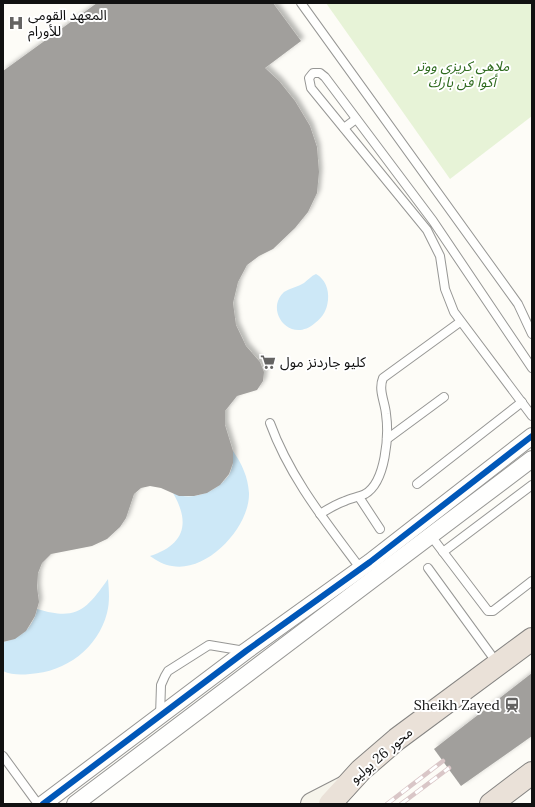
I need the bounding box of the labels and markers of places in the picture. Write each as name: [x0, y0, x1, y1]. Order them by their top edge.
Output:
place label: المعهد القومى للأورام: [28, 6, 107, 42]
hospital icon: المعهد القومى للأورام: [7, 14, 25, 32]
supermarket icon: كليو جاردنز مول: [259, 353, 277, 371]
place label: كليو جاردنز مول: [280, 353, 366, 371]
place label: Sheikh Zayed: [414, 696, 500, 714]
station icon: Sheikh Zayed: [503, 696, 521, 714]

